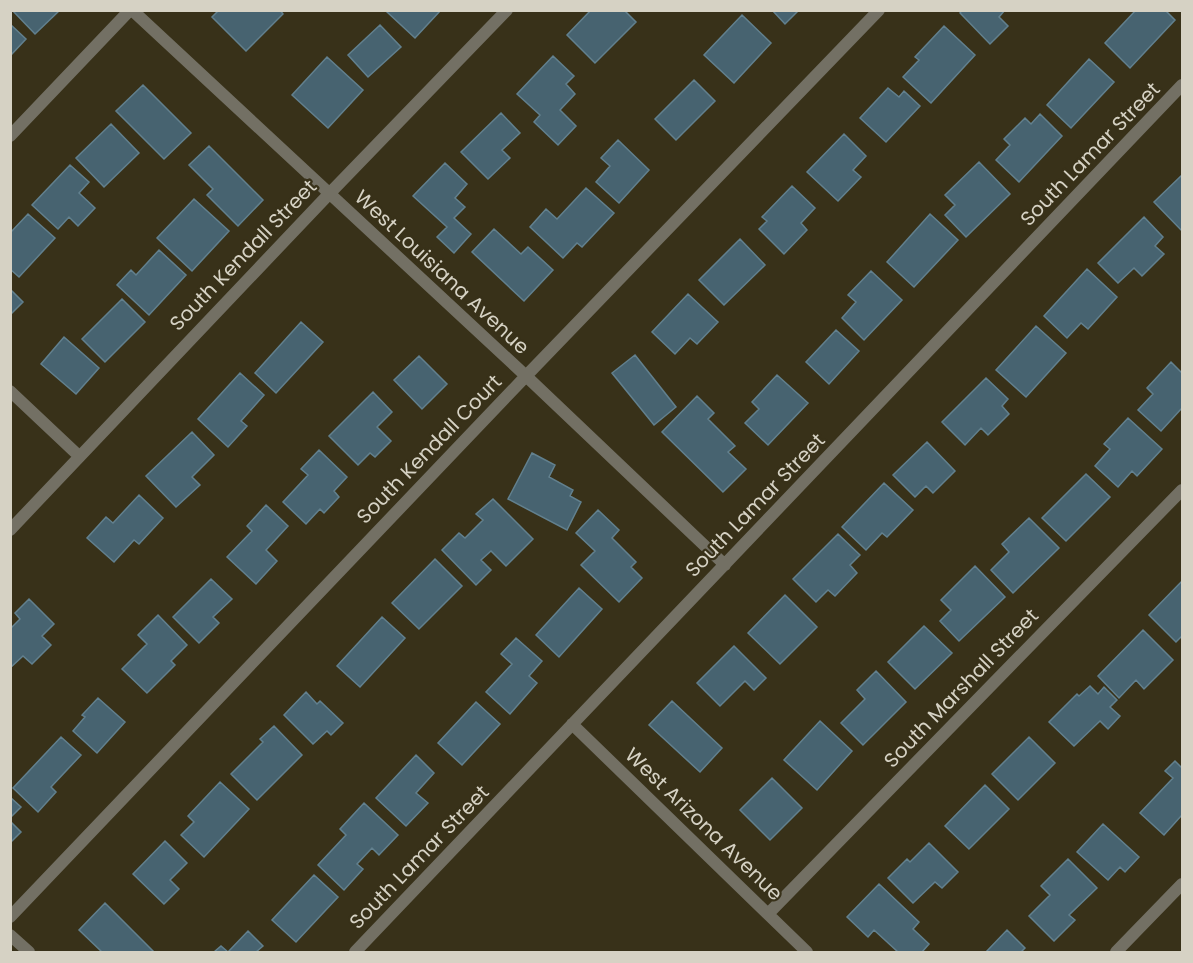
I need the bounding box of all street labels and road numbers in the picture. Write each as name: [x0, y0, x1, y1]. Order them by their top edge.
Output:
street label: South Lamar Street: [1014, 76, 1166, 232]
street label: South Kendall Street: [163, 173, 323, 337]
street label: West Louisiana Avenue: [348, 183, 536, 361]
street label: South Kendall Court: [350, 368, 508, 530]
street label: South Lamar Street: [679, 427, 831, 583]
street label: South Marshall Street: [877, 602, 1045, 774]
street label: West Arizona Avenue: [619, 741, 789, 907]
street label: South Lamar Street: [343, 779, 495, 935]

